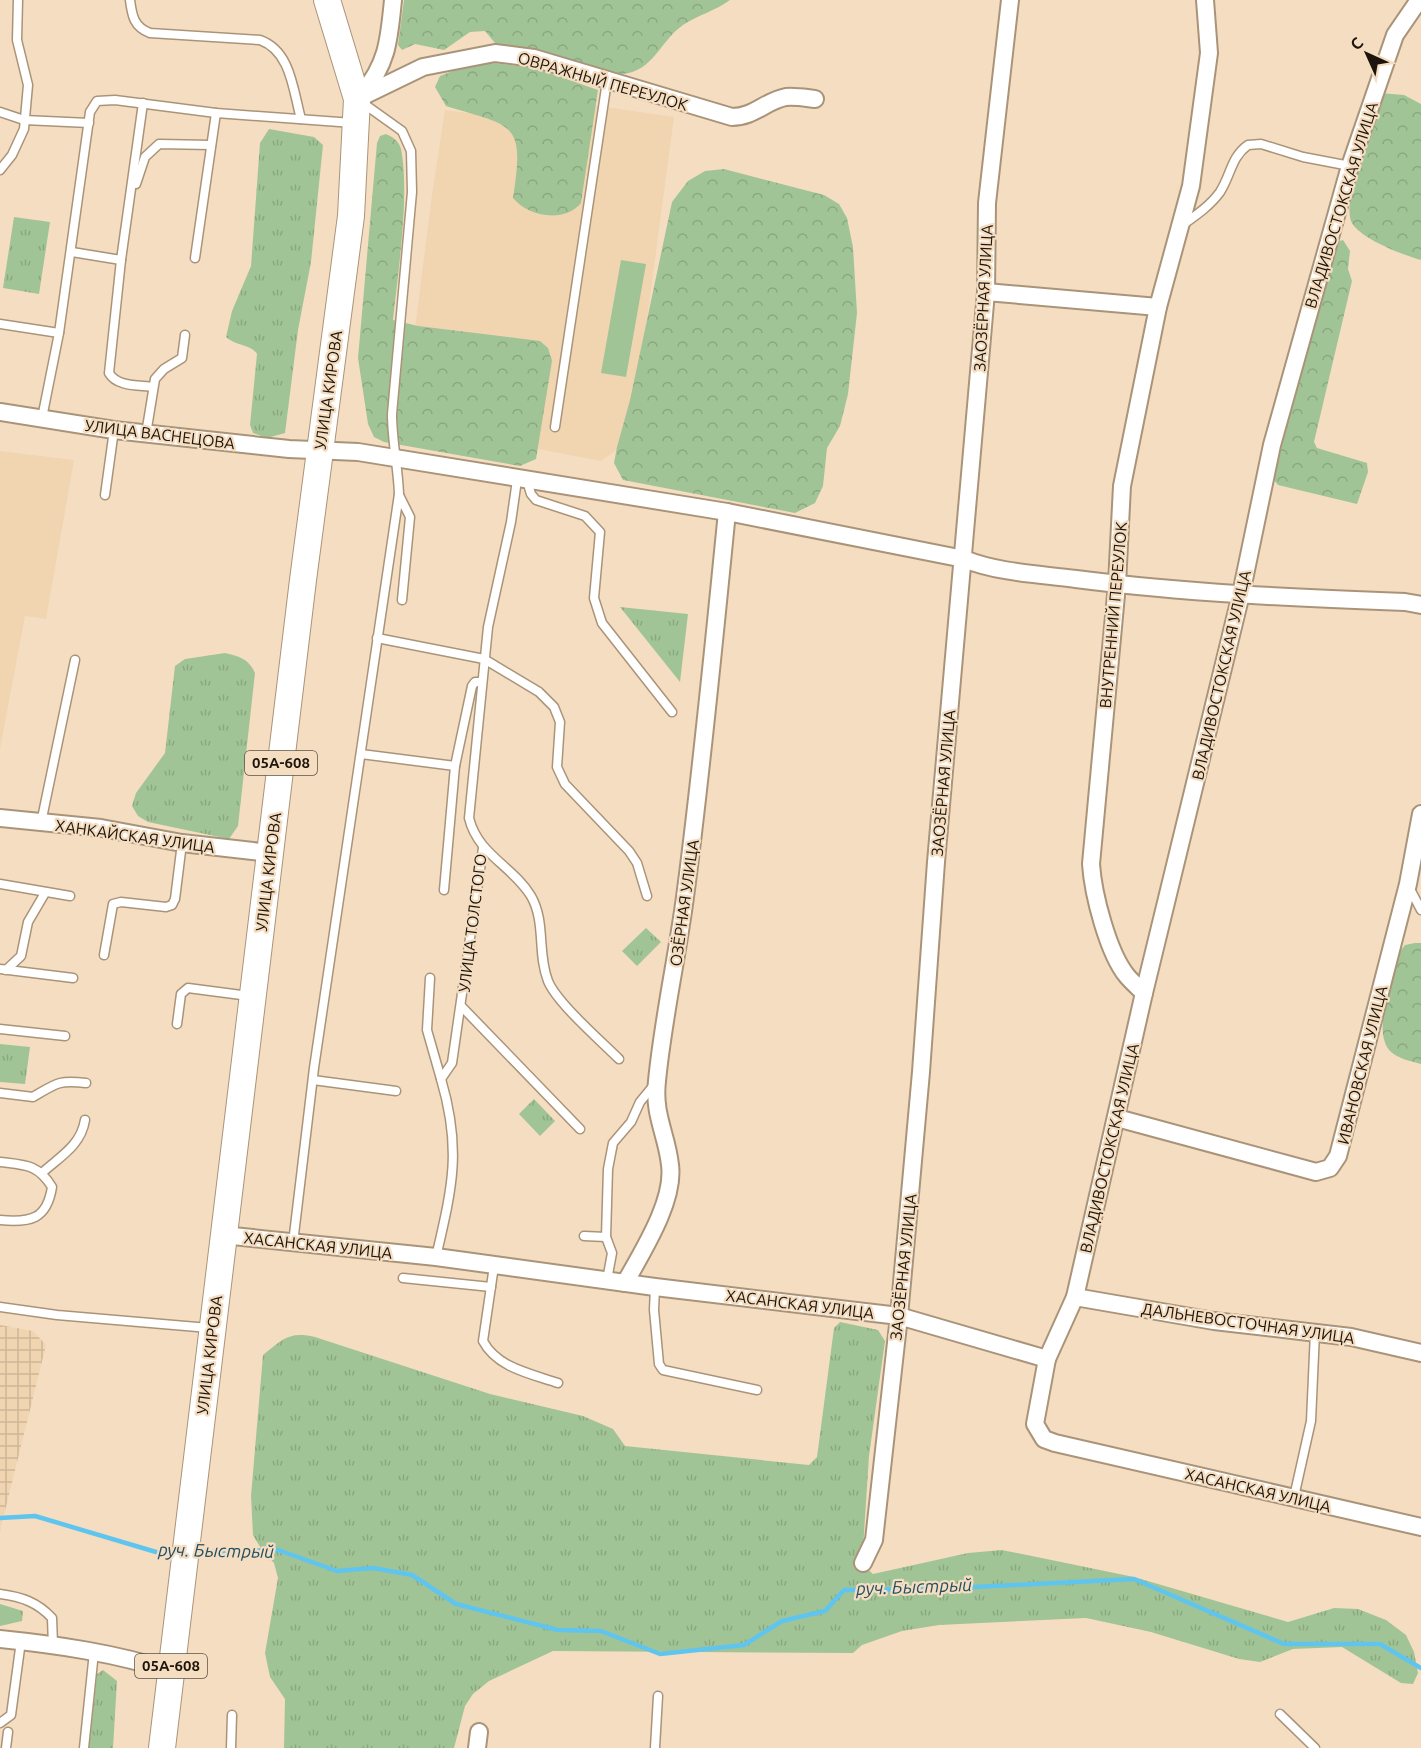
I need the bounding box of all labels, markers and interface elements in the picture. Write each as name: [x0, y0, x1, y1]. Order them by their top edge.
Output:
north arrow: [1337, 24, 1397, 84]
text: С: [1346, 33, 1366, 53]
street label: ОВРАЖНЫЙ ПЕРЕУЛОК: [516, 47, 691, 114]
street label: ВЛАДИВОСТОКСКАЯ УЛИЦА: [1301, 99, 1381, 310]
street label: ЗАОЗЁРНАЯ УЛИЦА: [970, 224, 996, 372]
street label: УЛИЦА КИРОВА: [311, 329, 345, 451]
street label: УЛИЦА ВАСНЕЦОВА: [84, 416, 237, 452]
street label: ВНУТРЕННИЙ ПЕРЕУЛОК: [1095, 521, 1130, 709]
street label: ВЛАДИВОСТОКСКАЯ УЛИЦА: [1188, 568, 1254, 782]
street label: ЗАОЗЁРНАЯ УЛИЦА: [928, 708, 958, 857]
road number: 05А-608: [245, 751, 317, 775]
street label: УЛИЦА КИРОВА: [252, 811, 284, 933]
street label: ХАНКАЙСКАЯ УЛИЦА: [54, 815, 217, 856]
street label: ОЗЁРНАЯ УЛИЦА: [666, 838, 702, 968]
street label: УЛИЦА ТОЛСТОГО: [455, 853, 489, 993]
street label: ИВАНОВСКАЯ УЛИЦА: [1334, 983, 1391, 1146]
street label: ВЛАДИВОСТОКСКАЯ УЛИЦА: [1076, 1041, 1142, 1255]
street label: ЗАОЗЁРНАЯ УЛИЦА: [886, 1192, 920, 1341]
street label: ХАСАНСКАЯ УЛИЦА: [243, 1228, 394, 1262]
street label: ХАСАНСКАЯ УЛИЦА: [725, 1286, 876, 1322]
street label: УЛИЦА КИРОВА: [193, 1294, 225, 1416]
street label: ДАЛЬНЕВОСТОЧНАЯ УЛИЦА: [1140, 1299, 1356, 1347]
street label: ХАСАНСКАЯ УЛИЦА: [1183, 1464, 1333, 1516]
water label: руч. Быстрый: [157, 1539, 274, 1561]
water label: руч. Быстрый: [855, 1574, 973, 1598]
road number: 05А-608: [135, 1654, 207, 1678]

